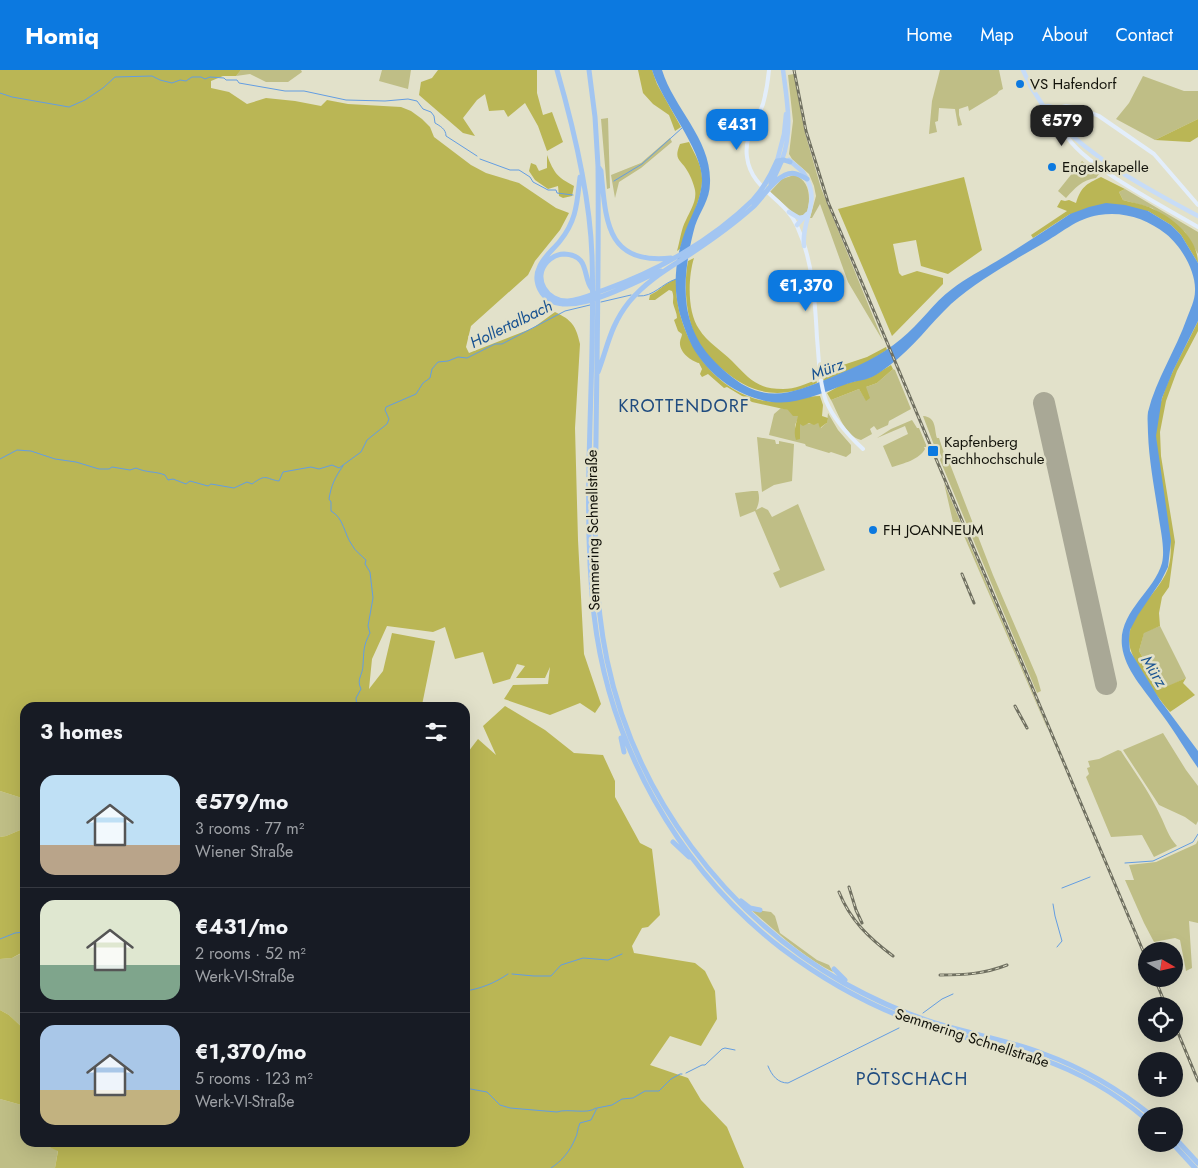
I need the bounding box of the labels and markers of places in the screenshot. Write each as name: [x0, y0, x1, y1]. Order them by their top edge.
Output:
place label: VS Hafendorf: [1030, 73, 1117, 95]
marker: VS Hafendorf: [1014, 78, 1026, 90]
pin: €579: [1032, 104, 1092, 147]
pin: €431: [707, 108, 767, 151]
place label: Engelskapelle: [1062, 156, 1149, 178]
marker: Engelskapelle: [1046, 161, 1058, 173]
pin: €1,370: [765, 270, 847, 312]
place label: Kapfenberg Fachhochschule: [944, 431, 1045, 470]
marker: Kapfenberg Fachhochschule: [926, 444, 940, 458]
place label: FH JOANNEUM: [883, 519, 984, 541]
marker: FH JOANNEUM: [867, 524, 879, 536]

